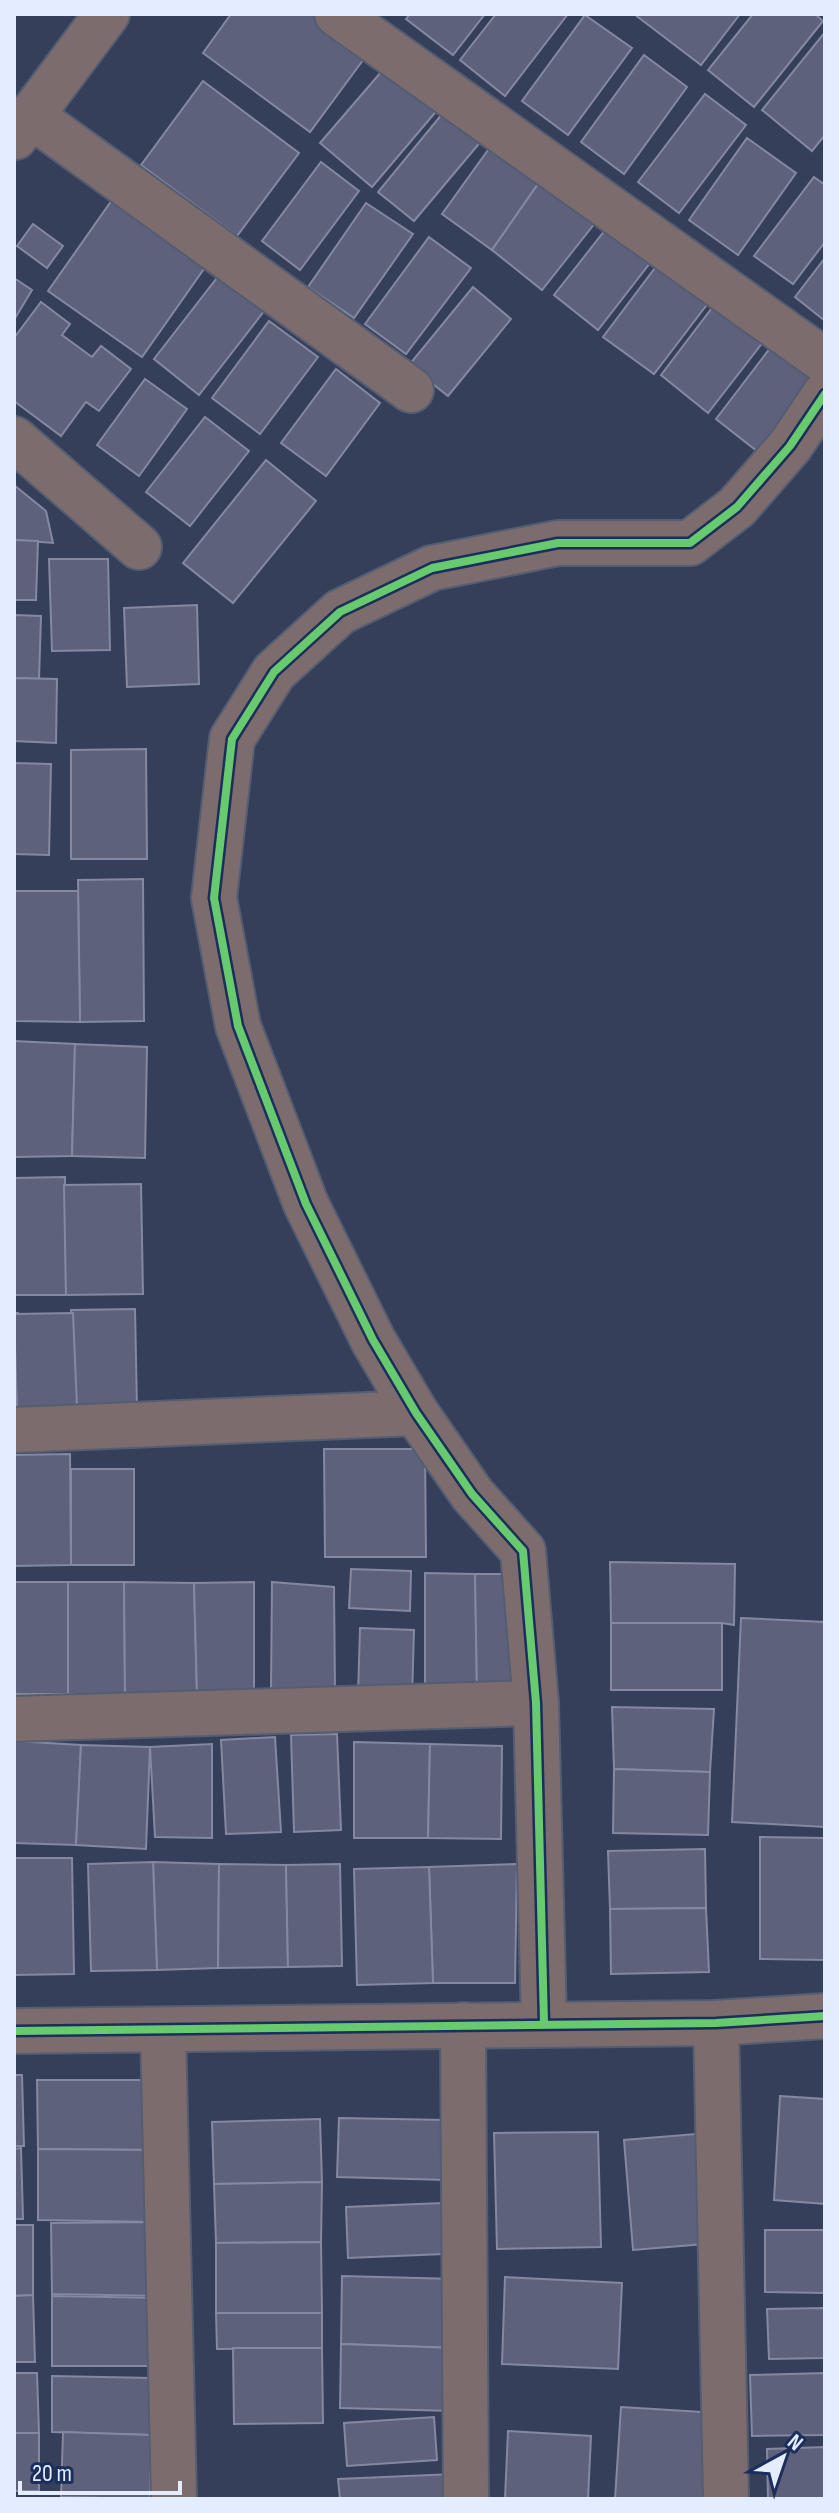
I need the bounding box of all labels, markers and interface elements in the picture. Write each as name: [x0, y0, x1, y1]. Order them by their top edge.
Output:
north arrow: [743, 2417, 823, 2497]
text: N: [782, 2429, 808, 2457]
scale bar: [20, 2445, 180, 2495]
text: 20 m: [32, 2459, 72, 2488]

